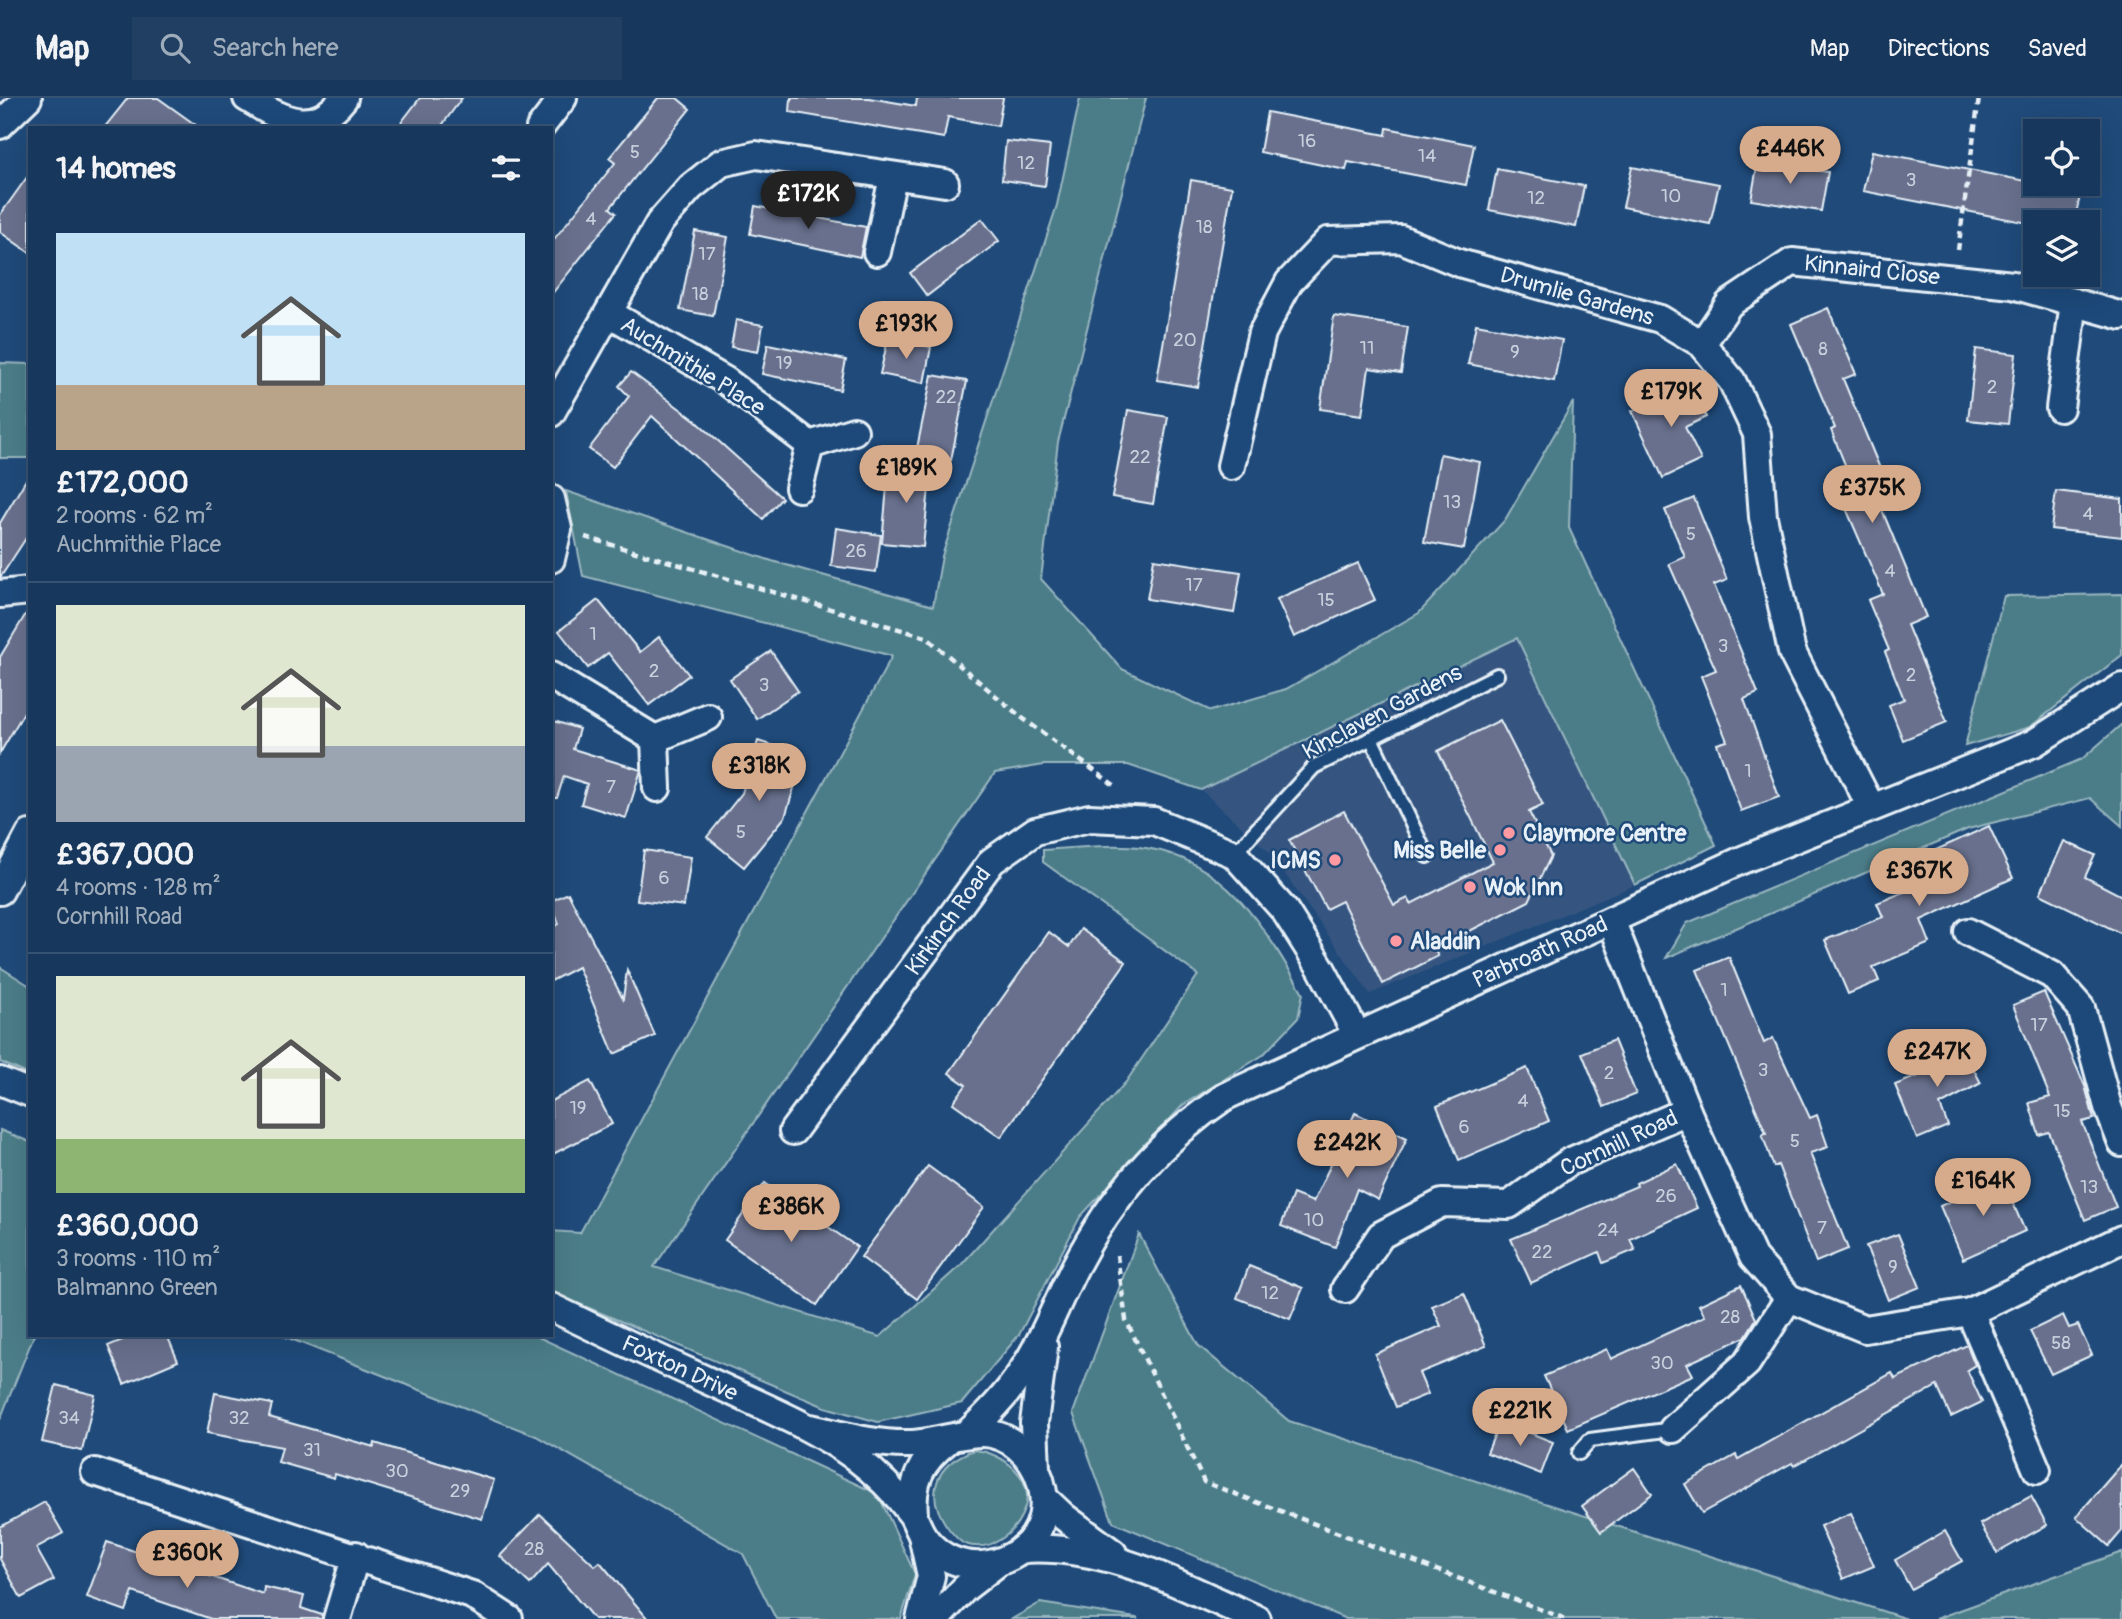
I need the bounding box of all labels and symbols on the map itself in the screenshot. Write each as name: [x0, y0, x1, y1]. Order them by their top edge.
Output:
pin: £446K: [1741, 126, 1839, 186]
house number: 16: [1298, 129, 1316, 153]
house number: 5: [630, 140, 640, 164]
house number: 14: [1418, 144, 1436, 168]
house number: 12: [1017, 151, 1035, 175]
house number: 3: [1906, 168, 1916, 192]
pin: £172K: [759, 172, 857, 231]
house number: 10: [1661, 184, 1681, 208]
house number: 12: [1527, 186, 1545, 210]
house number: 4: [585, 207, 597, 231]
house number: 18: [1195, 215, 1213, 239]
house number: 17: [698, 242, 716, 266]
street label: Kinnaird Close: [1803, 248, 1942, 292]
street label: Drumlie Gardens: [1497, 260, 1657, 332]
house number: 18: [691, 282, 709, 306]
pin: £193K: [857, 302, 955, 361]
street label: Auchmithie Place: [615, 310, 771, 422]
house number: 20: [1173, 328, 1197, 352]
house number: 11: [1360, 336, 1374, 360]
house number: 8: [1818, 337, 1828, 361]
house number: 9: [1510, 340, 1520, 364]
house number: 19: [775, 351, 793, 375]
pin: £179K: [1622, 370, 1720, 429]
house number: 2: [1987, 375, 1997, 399]
house number: 22: [935, 385, 957, 409]
house number: 22: [1129, 445, 1151, 469]
pin: £189K: [857, 446, 955, 505]
pin: £375K: [1823, 466, 1921, 525]
house number: 13: [1443, 490, 1461, 514]
house number: 4: [2082, 502, 2094, 526]
house number: 5: [1686, 522, 1696, 546]
house number: 26: [845, 539, 867, 563]
house number: 4: [1884, 559, 1896, 583]
house number: 17: [1185, 573, 1203, 597]
house number: 15: [1317, 588, 1335, 612]
house number: 1: [589, 622, 597, 646]
house number: 3: [1718, 634, 1728, 658]
street label: Kinclaven Gardens: [1297, 658, 1467, 766]
house number: 2: [649, 659, 659, 683]
house number: 2: [1906, 663, 1916, 687]
house number: 3: [759, 673, 769, 697]
pin: £318K: [710, 744, 808, 803]
house number: 1: [1744, 759, 1752, 783]
house number: 7: [606, 775, 616, 799]
place label: Claymore Centre: [1523, 819, 1687, 848]
house number: 5: [736, 820, 746, 844]
marker: Claymore Centre: [1501, 825, 1517, 841]
place label: Miss Belle: [1393, 836, 1487, 865]
marker: Miss Belle: [1492, 842, 1508, 858]
place label: ICMS: [1270, 846, 1321, 875]
pin: £367K: [1870, 848, 1968, 908]
marker: ICMS: [1327, 852, 1343, 868]
street label: Kirkinch Road: [899, 861, 997, 981]
house number: 6: [658, 866, 670, 890]
place label: Wok Inn: [1484, 873, 1563, 902]
marker: Wok Inn: [1462, 879, 1478, 895]
street label: Parbroath Road: [1468, 909, 1612, 995]
place label: Aladdin: [1410, 927, 1481, 956]
marker: Aladdin: [1388, 933, 1404, 949]
house number: 1: [1720, 978, 1728, 1002]
house number: 17: [2030, 1013, 2048, 1037]
pin: £247K: [1888, 1030, 1986, 1089]
house number: 3: [1758, 1058, 1768, 1082]
house number: 2: [1604, 1061, 1614, 1085]
house number: 4: [1517, 1089, 1529, 1113]
house number: 19: [569, 1096, 587, 1120]
house number: 15: [2053, 1099, 2071, 1123]
street label: Cornhill Road: [1556, 1103, 1682, 1183]
house number: 6: [1458, 1115, 1470, 1139]
pin: £242K: [1298, 1121, 1396, 1180]
house number: 5: [1790, 1129, 1800, 1153]
pin: £164K: [1934, 1158, 2032, 1218]
house number: 13: [2080, 1175, 2098, 1199]
pin: £386K: [742, 1184, 840, 1244]
house number: 26: [1655, 1184, 1677, 1208]
house number: 10: [1304, 1208, 1324, 1232]
house number: 7: [1817, 1216, 1827, 1240]
house number: 24: [1597, 1218, 1619, 1242]
house number: 22: [1531, 1240, 1553, 1264]
house number: 9: [1888, 1255, 1898, 1279]
house number: 12: [1261, 1281, 1279, 1305]
house number: 28: [1720, 1305, 1740, 1329]
street label: Foxton Drive: [617, 1328, 743, 1408]
house number: 58: [2051, 1331, 2071, 1355]
house number: 30: [1650, 1351, 1674, 1375]
pin: £221K: [1471, 1388, 1569, 1448]
house number: 34: [58, 1406, 80, 1430]
house number: 32: [228, 1406, 250, 1430]
house number: 31: [303, 1438, 321, 1462]
house number: 30: [385, 1459, 409, 1483]
house number: 29: [450, 1479, 470, 1503]
pin: £360K: [138, 1530, 236, 1590]
house number: 28: [524, 1537, 544, 1561]

